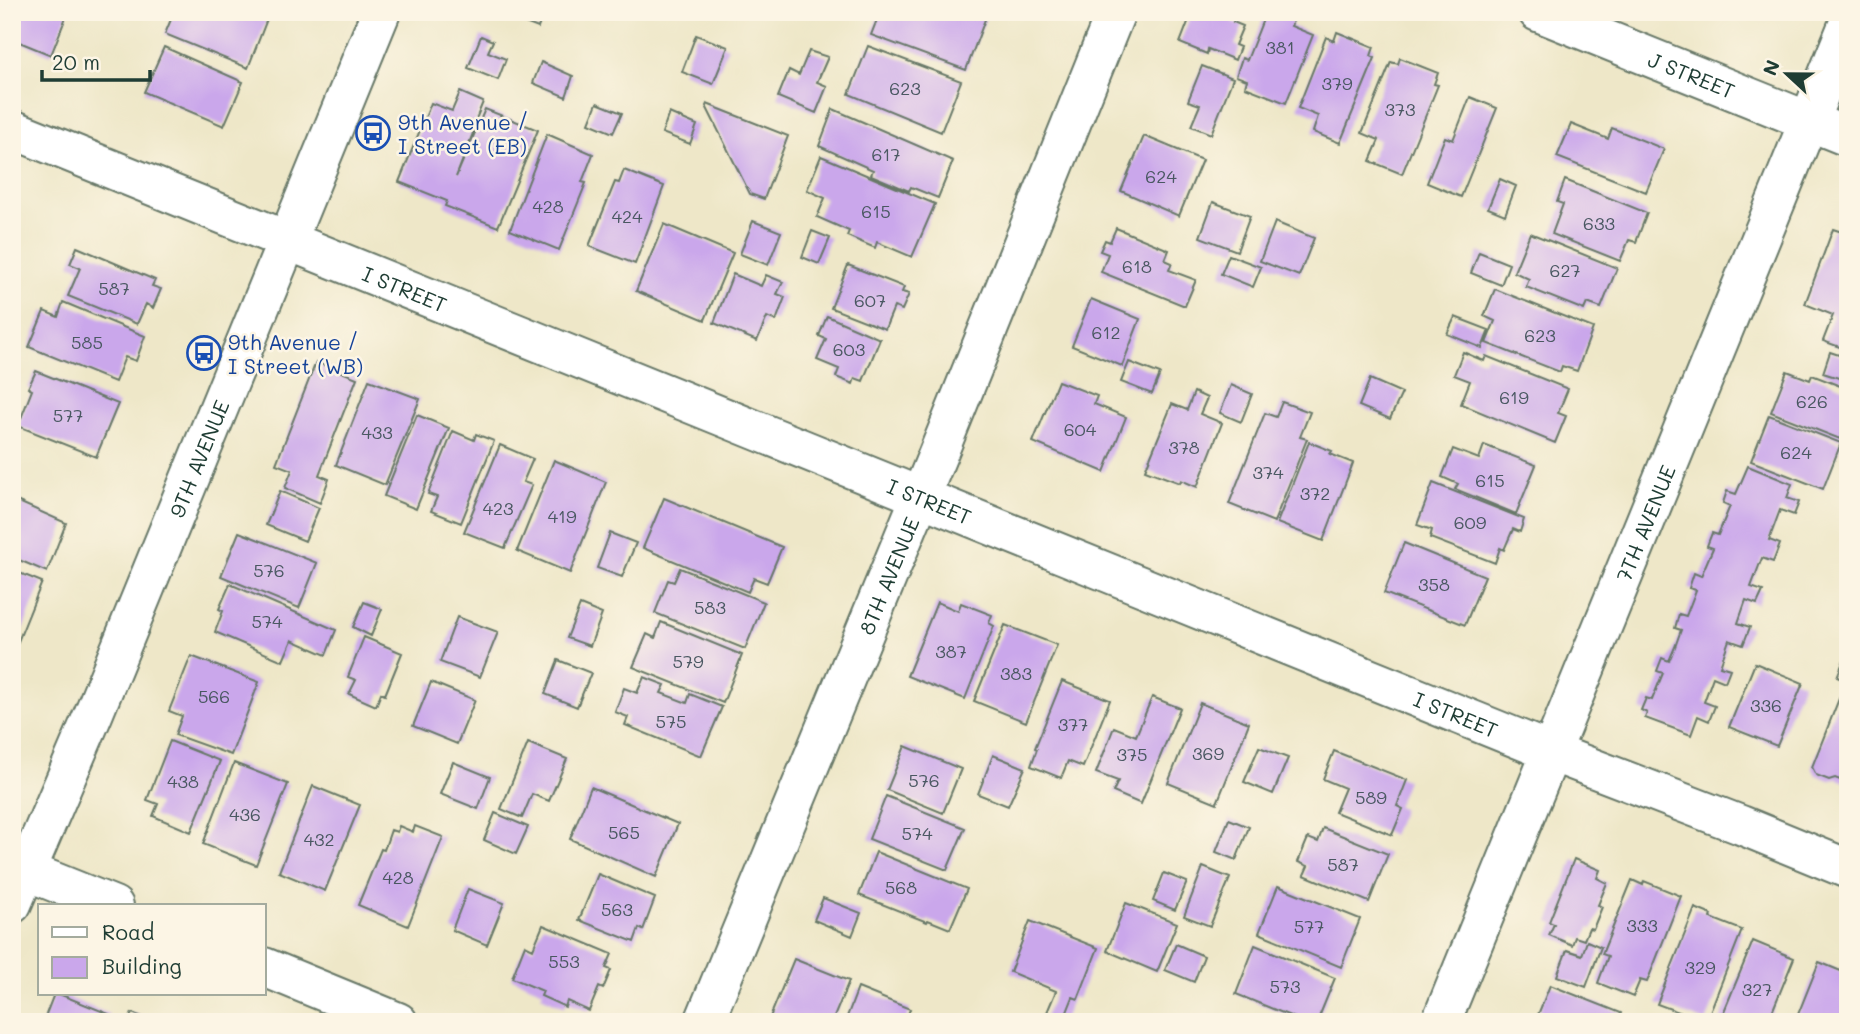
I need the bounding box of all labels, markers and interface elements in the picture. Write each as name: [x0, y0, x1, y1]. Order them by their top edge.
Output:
house number: 381: [1265, 35, 1295, 59]
scale bar: [42, 38, 150, 82]
north arrow: [1752, 38, 1822, 108]
street label: J STREET: [1645, 45, 1739, 104]
text: 20 m: [52, 48, 100, 75]
text: N: [1756, 56, 1785, 79]
house number: 379: [1321, 71, 1353, 95]
house number: 623: [889, 76, 921, 100]
house number: 373: [1384, 97, 1416, 121]
place label: 9th Avenue / I Street (EB): [398, 108, 529, 159]
bus stop icon: 9th Avenue / I Street (EB): [354, 114, 392, 152]
house number: 617: [872, 142, 900, 166]
house number: 624: [1145, 164, 1177, 188]
house number: 428: [532, 194, 564, 218]
house number: 615: [861, 199, 891, 223]
house number: 424: [611, 204, 643, 228]
house number: 633: [1583, 211, 1615, 235]
house number: 618: [1122, 254, 1152, 278]
house number: 627: [1550, 258, 1580, 282]
street label: I STREET: [359, 259, 451, 317]
house number: 587: [98, 276, 130, 300]
house number: 607: [854, 288, 886, 312]
house number: 612: [1092, 320, 1120, 344]
house number: 623: [1524, 323, 1556, 347]
place label: 9th Avenue / I Street (WB): [228, 328, 363, 379]
house number: 585: [71, 330, 103, 354]
bus stop icon: 9th Avenue / I Street (WB): [185, 334, 223, 372]
house number: 603: [833, 337, 865, 361]
house number: 619: [1499, 385, 1529, 409]
house number: 626: [1796, 389, 1828, 413]
street label: 9TH AVENUE: [162, 396, 234, 521]
house number: 577: [53, 403, 83, 427]
house number: 604: [1064, 417, 1097, 441]
house number: 433: [361, 420, 393, 444]
house number: 378: [1168, 435, 1200, 459]
house number: 624: [1780, 440, 1812, 464]
house number: 374: [1252, 460, 1284, 484]
street label: 7TH AVENUE: [1609, 461, 1681, 585]
house number: 615: [1475, 468, 1505, 492]
street label: I STREET: [883, 471, 976, 530]
house number: 372: [1300, 481, 1330, 505]
house number: 423: [482, 496, 514, 520]
house number: 419: [547, 504, 577, 528]
house number: 609: [1454, 510, 1487, 534]
street label: 8TH AVENUE: [852, 513, 924, 638]
house number: 576: [253, 558, 285, 582]
house number: 358: [1418, 572, 1450, 596]
house number: 583: [694, 595, 726, 619]
house number: 574: [251, 609, 283, 633]
house number: 387: [935, 639, 967, 663]
house number: 579: [672, 649, 704, 673]
house number: 383: [1000, 661, 1032, 685]
house number: 566: [198, 684, 230, 708]
street label: I STREET: [1410, 684, 1502, 743]
house number: 336: [1750, 693, 1782, 717]
house number: 575: [656, 709, 687, 733]
house number: 377: [1058, 712, 1088, 736]
house number: 369: [1192, 741, 1224, 765]
house number: 375: [1116, 742, 1148, 766]
house number: 576: [908, 768, 940, 792]
house number: 438: [167, 769, 199, 793]
house number: 589: [1355, 785, 1387, 809]
house number: 436: [229, 802, 261, 826]
house number: 565: [608, 820, 640, 844]
house number: 574: [901, 821, 933, 845]
house number: 432: [303, 827, 335, 851]
house number: 587: [1327, 852, 1359, 876]
house number: 428: [382, 865, 414, 889]
house number: 568: [885, 875, 917, 899]
house number: 563: [601, 897, 633, 921]
legend: [38, 904, 266, 996]
house number: 333: [1626, 913, 1658, 937]
house number: 577: [1294, 914, 1324, 938]
text: Road: [102, 918, 154, 945]
house number: 553: [548, 949, 580, 973]
text: Building: [102, 952, 182, 979]
house number: 329: [1684, 955, 1716, 979]
house number: 573: [1269, 974, 1301, 998]
house number: 327: [1742, 977, 1772, 1001]

